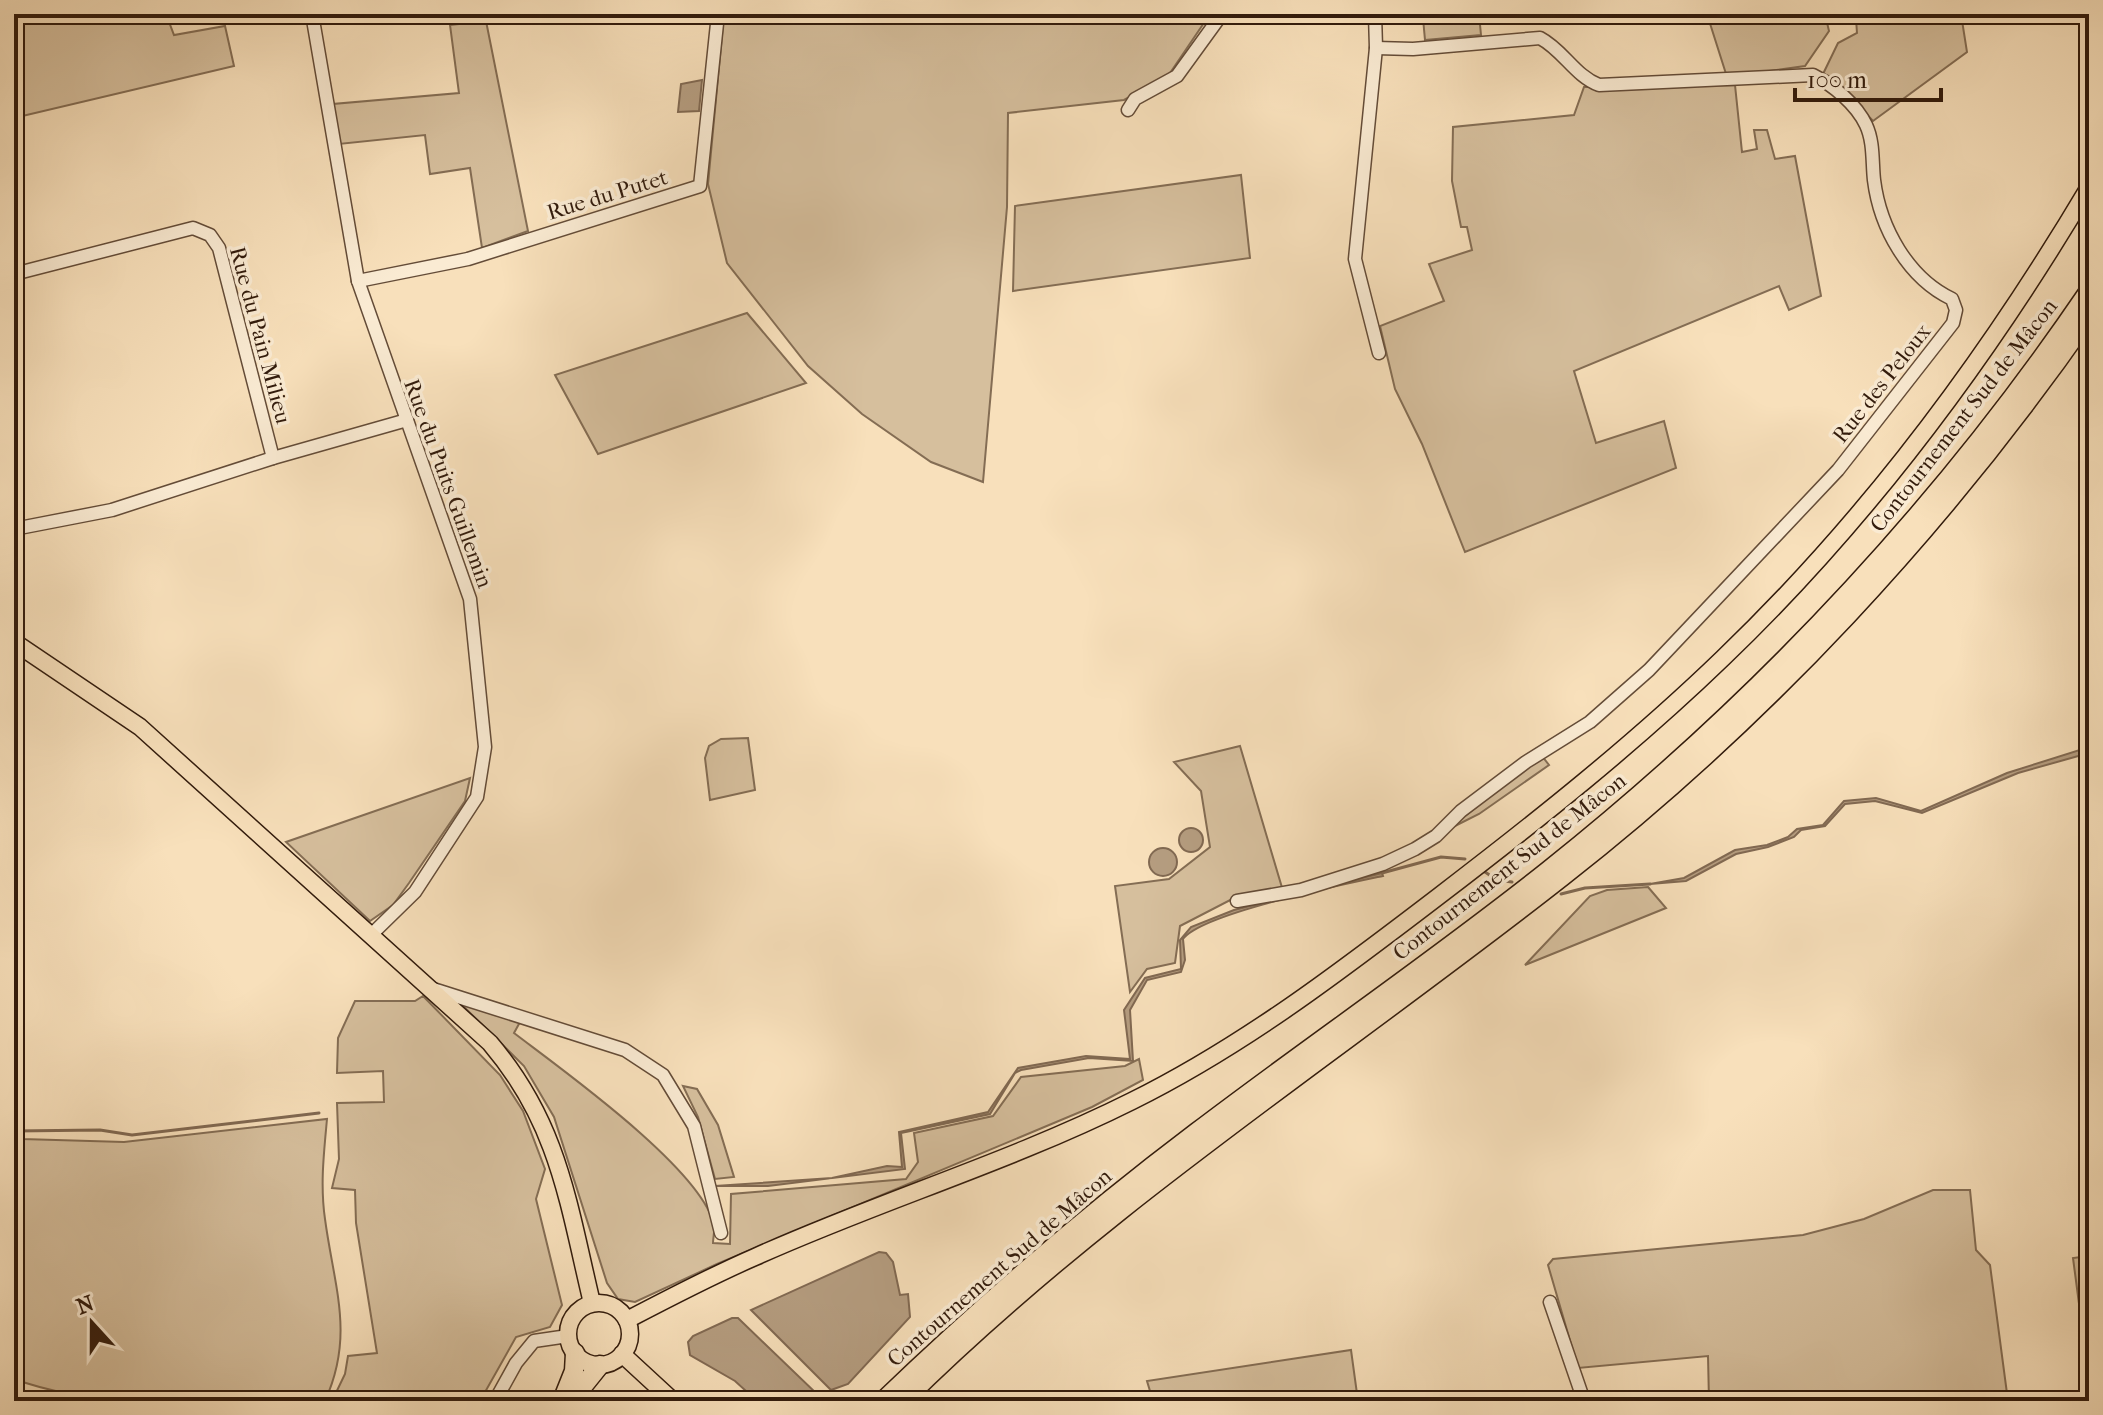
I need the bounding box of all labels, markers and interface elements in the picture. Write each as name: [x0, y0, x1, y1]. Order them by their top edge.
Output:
scale bar: [1795, 52, 1941, 102]
text: 100 m: [1807, 66, 1867, 94]
street label: Rue du Putet: [544, 164, 671, 226]
street label: Rue du Pain Milieu: [224, 244, 296, 427]
street label: Contournement Sud de Mâcon: [1865, 294, 2063, 537]
street label: Rue des Peloux: [1827, 319, 1937, 448]
street label: Rue du Puits Guillemin: [398, 375, 498, 592]
street label: Contournement Sud de Mâcon: [1388, 768, 1631, 966]
street label: Contournement Sud de Mâcon: [882, 1163, 1117, 1372]
north arrow: [52, 1283, 132, 1363]
text: N: [73, 1290, 98, 1320]

